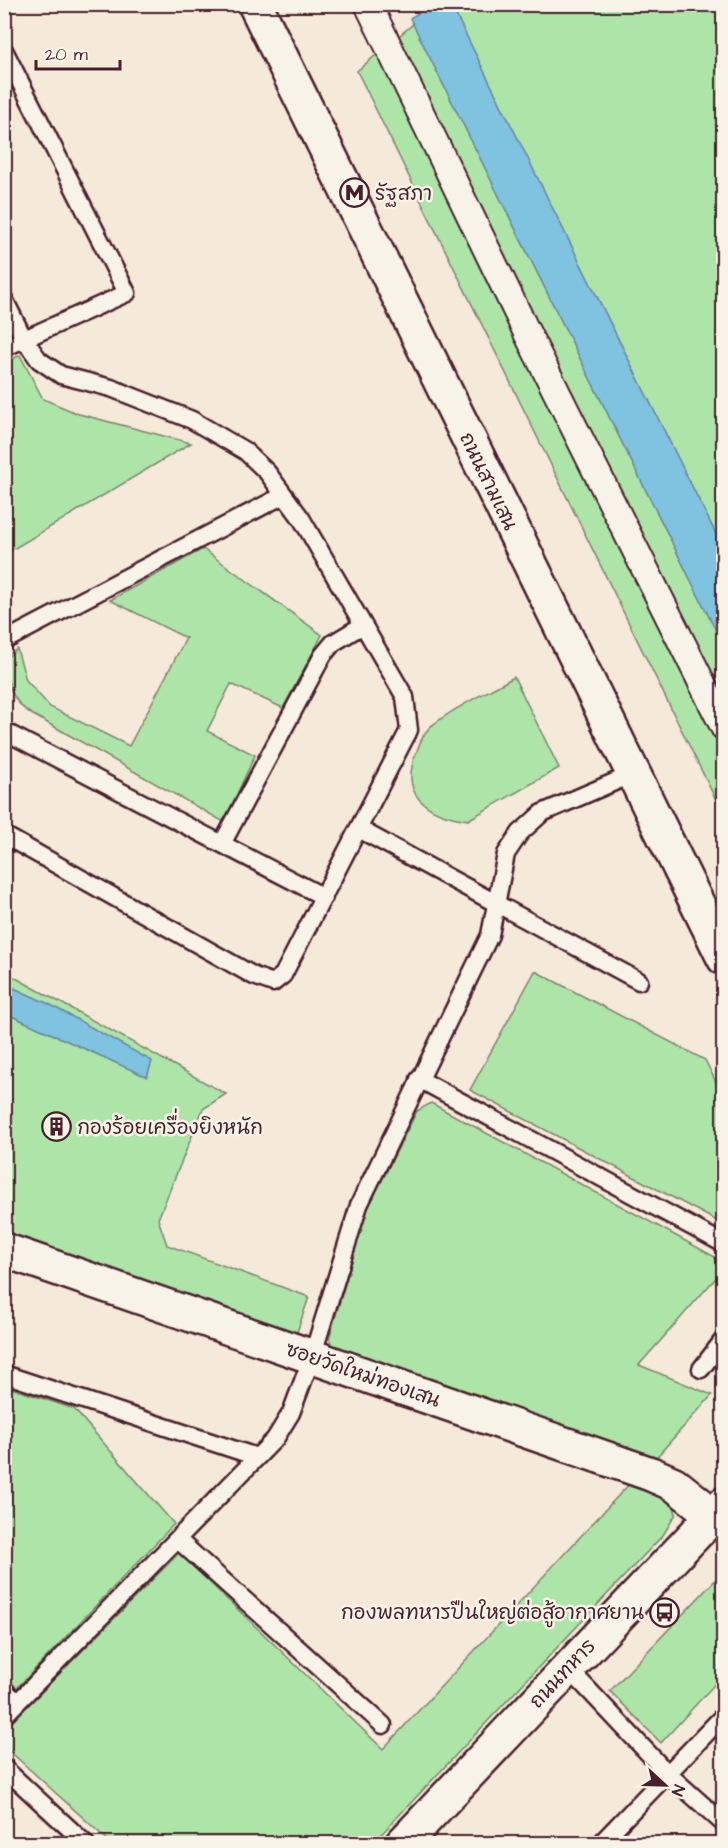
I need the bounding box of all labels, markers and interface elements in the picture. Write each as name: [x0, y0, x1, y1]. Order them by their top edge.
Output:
scale bar: [36, 33, 120, 71]
text: 20 m: [45, 42, 88, 67]
metro station icon: รัฐสภา: [338, 177, 370, 209]
place label: รัฐสภา: [375, 180, 432, 208]
street label: ถนนสามเสน: [452, 428, 524, 535]
place label: กองร้อยเครื่องยิงหนัก: [77, 1108, 263, 1142]
building icon: กองร้อยเครื่องยิงหนัก: [40, 1111, 72, 1143]
street label: ซอยวัดใหม่ทองเสน: [282, 1335, 444, 1415]
bus stop icon: กองพลทหารปืนใหญ่ต่อสู้อากาศยาน: [649, 1596, 681, 1628]
place label: กองพลทหารปืนใหญ่ต่อสู้อากาศยาน: [341, 1599, 644, 1628]
street label: ถนนทหาร: [523, 1633, 602, 1715]
north arrow: [635, 1755, 695, 1815]
text: N: [666, 1781, 690, 1799]

